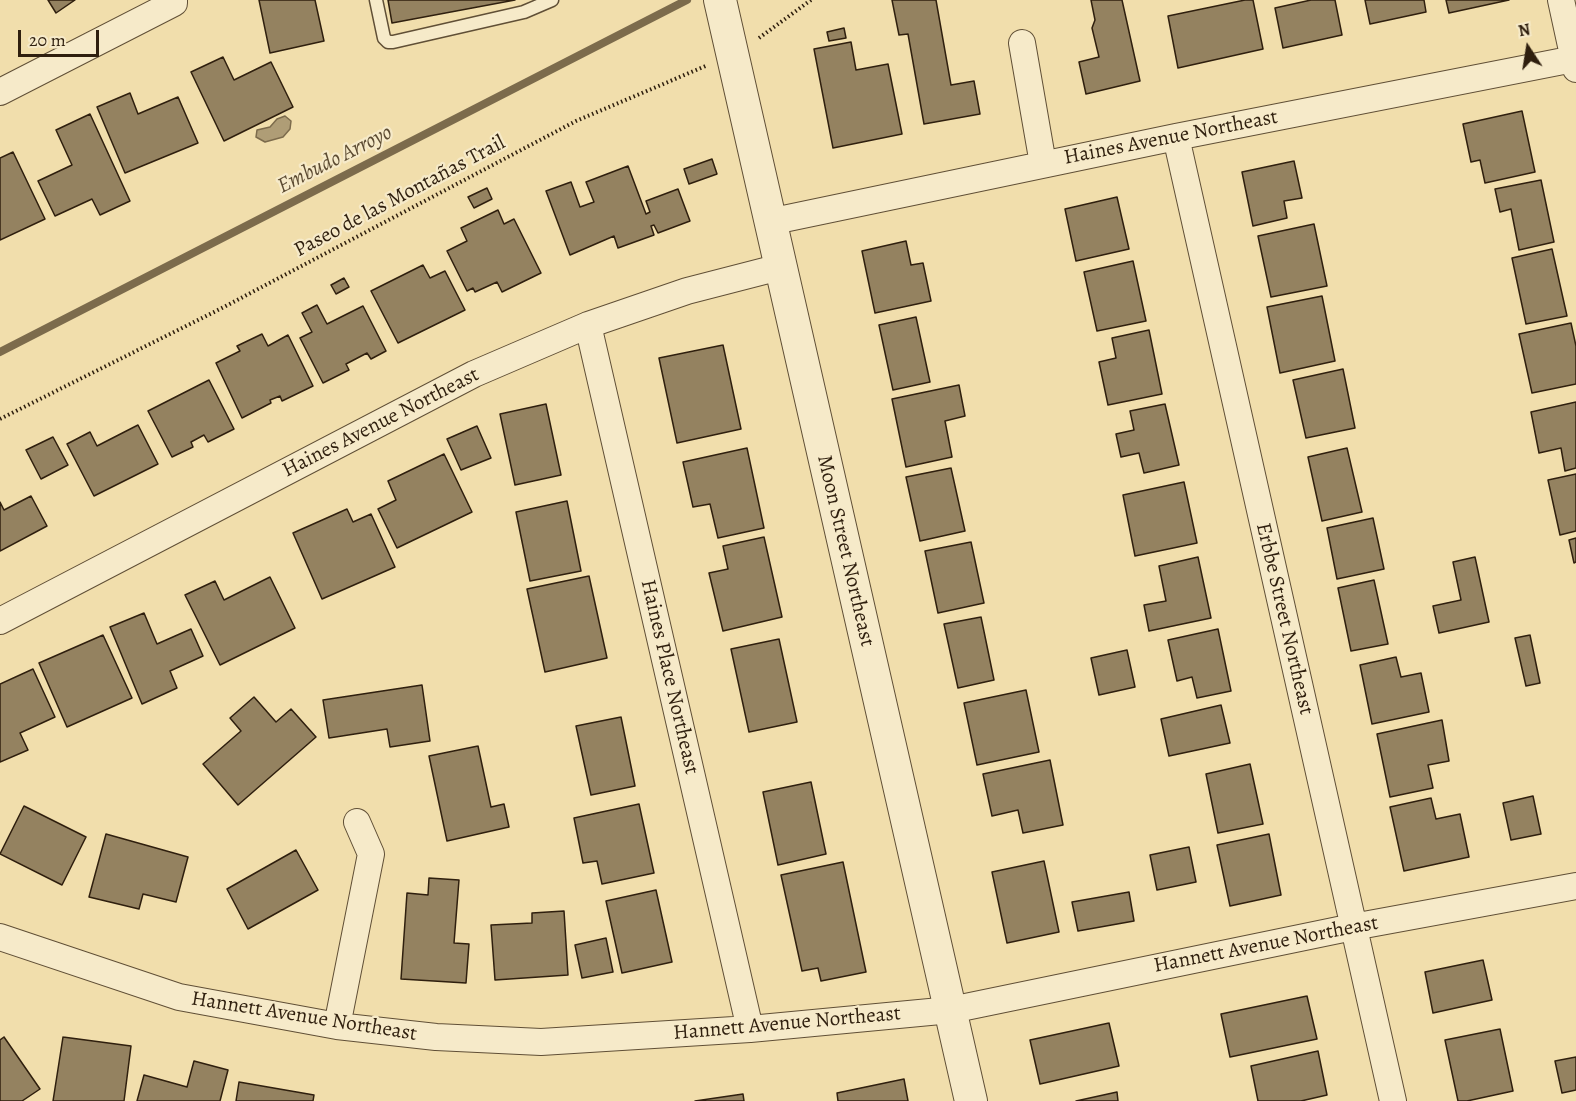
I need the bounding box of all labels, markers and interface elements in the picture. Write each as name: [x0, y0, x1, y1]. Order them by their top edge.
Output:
scale bar: [21, 18, 102, 56]
north arrow: [1498, 18, 1558, 78]
text: N: [1516, 18, 1532, 42]
text: 20 m: [29, 28, 66, 52]
street label: Haines Avenue Northeast: [1062, 105, 1280, 171]
water label: Embudo Arroyo: [273, 120, 397, 200]
street label: Paseo de las Montañas Trail: [290, 131, 510, 263]
street label: Haines Avenue Northeast: [279, 362, 483, 484]
street label: Moon Street Northeast: [811, 453, 879, 649]
street label: Erbbe Street Northeast: [1250, 520, 1318, 718]
street label: Haines Place Northeast: [634, 577, 704, 777]
street label: Hannett Avenue Northeast: [1152, 911, 1380, 979]
street label: Hannett Avenue Northeast: [189, 987, 419, 1047]
street label: Hannett Avenue Northeast: [672, 1002, 902, 1046]

